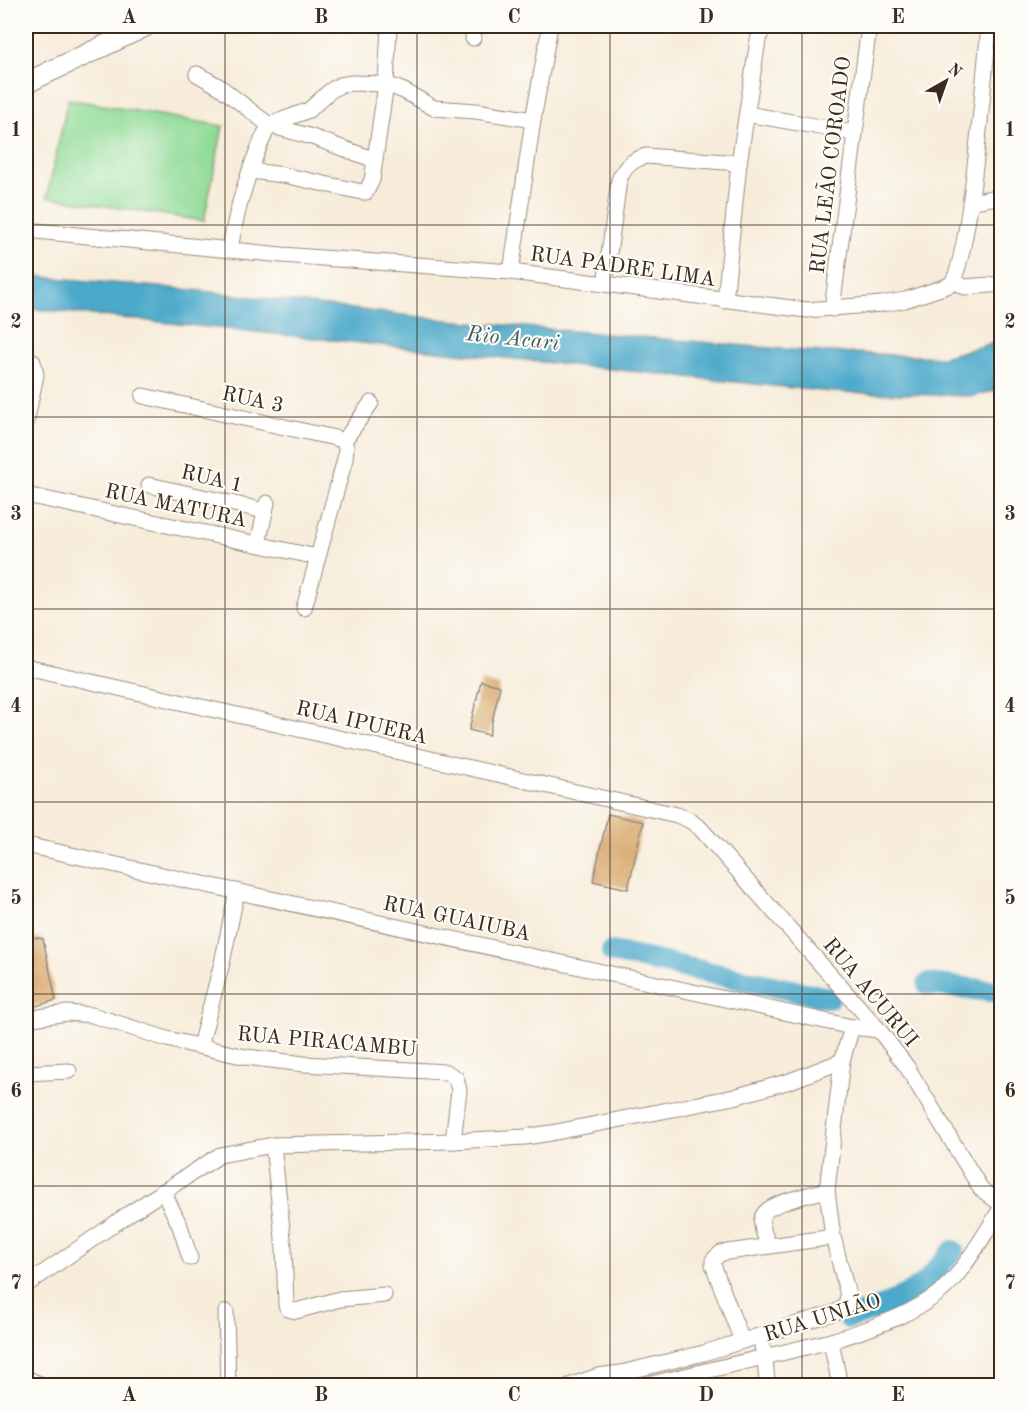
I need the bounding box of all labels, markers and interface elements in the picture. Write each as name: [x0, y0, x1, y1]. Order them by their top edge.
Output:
text: A: [121, 8, 137, 28]
text: B: [314, 8, 328, 28]
text: C: [507, 8, 521, 28]
text: D: [698, 8, 714, 28]
text: E: [891, 8, 905, 28]
north arrow: [916, 51, 976, 111]
street label: RUA LEÃO COROADO: [804, 55, 855, 275]
text: N: [945, 61, 965, 82]
text: 1: [10, 121, 22, 141]
text: 1: [1004, 121, 1016, 141]
street label: RUA PADRE LIMA: [529, 244, 717, 291]
text: 2: [10, 313, 22, 333]
text: 2: [1004, 313, 1016, 333]
water label: Rio Acari: [464, 323, 561, 355]
street label: RUA 3: [220, 384, 286, 417]
street label: RUA 1: [179, 462, 245, 497]
street label: RUA MATURA: [103, 481, 249, 532]
text: 3: [10, 505, 22, 525]
text: 3: [1004, 505, 1016, 525]
text: 4: [10, 697, 22, 717]
text: 4: [1004, 697, 1016, 717]
street label: RUA IPUERA: [294, 698, 430, 749]
text: 5: [10, 888, 22, 909]
text: 5: [1004, 888, 1016, 909]
street label: RUA GUAIUBA: [381, 894, 532, 945]
street label: RUA ACURUI: [818, 935, 921, 1051]
street label: RUA PIRACAMBU: [236, 1024, 418, 1061]
text: 6: [10, 1082, 22, 1102]
text: 6: [1004, 1082, 1016, 1102]
text: 7: [10, 1274, 22, 1294]
text: 7: [1004, 1274, 1016, 1294]
street label: RUA UNIÃO: [760, 1287, 883, 1346]
text: A: [121, 1386, 137, 1406]
text: B: [314, 1386, 328, 1406]
text: C: [507, 1386, 521, 1406]
text: D: [698, 1386, 714, 1406]
text: E: [891, 1386, 905, 1406]

